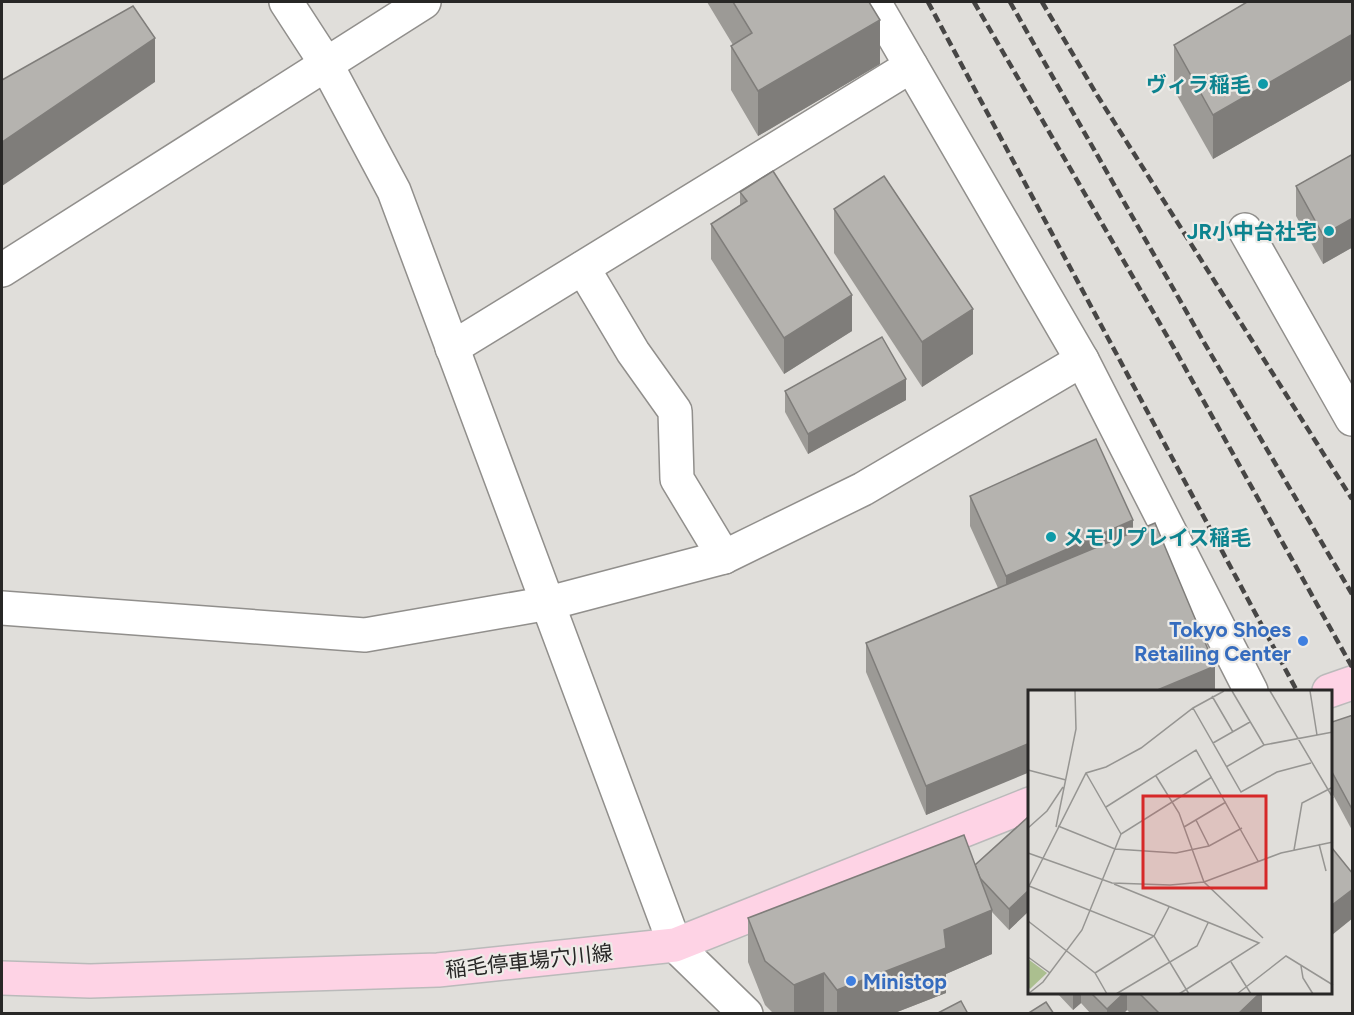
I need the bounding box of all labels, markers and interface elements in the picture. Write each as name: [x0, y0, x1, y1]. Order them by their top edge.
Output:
place label: ヴィラ稲毛: [1146, 72, 1251, 97]
marker: ヴィラ稲毛: [1256, 77, 1270, 91]
place label: JR小中台社宅: [1187, 219, 1317, 244]
marker: JR小中台社宅: [1322, 224, 1336, 238]
place label: メモリプレイス稲毛: [1063, 525, 1251, 550]
marker: メモリプレイス稲毛: [1044, 530, 1058, 544]
place label: Tokyo Shoes Retailing Center: [1134, 617, 1291, 666]
marker: Tokyo Shoes Retailing Center: [1296, 634, 1310, 648]
inset map: [1028, 690, 1333, 994]
street label: 稲毛停車場穴川線: [444, 940, 614, 982]
place label: Ministop: [863, 969, 947, 994]
marker: Ministop: [844, 974, 858, 988]

